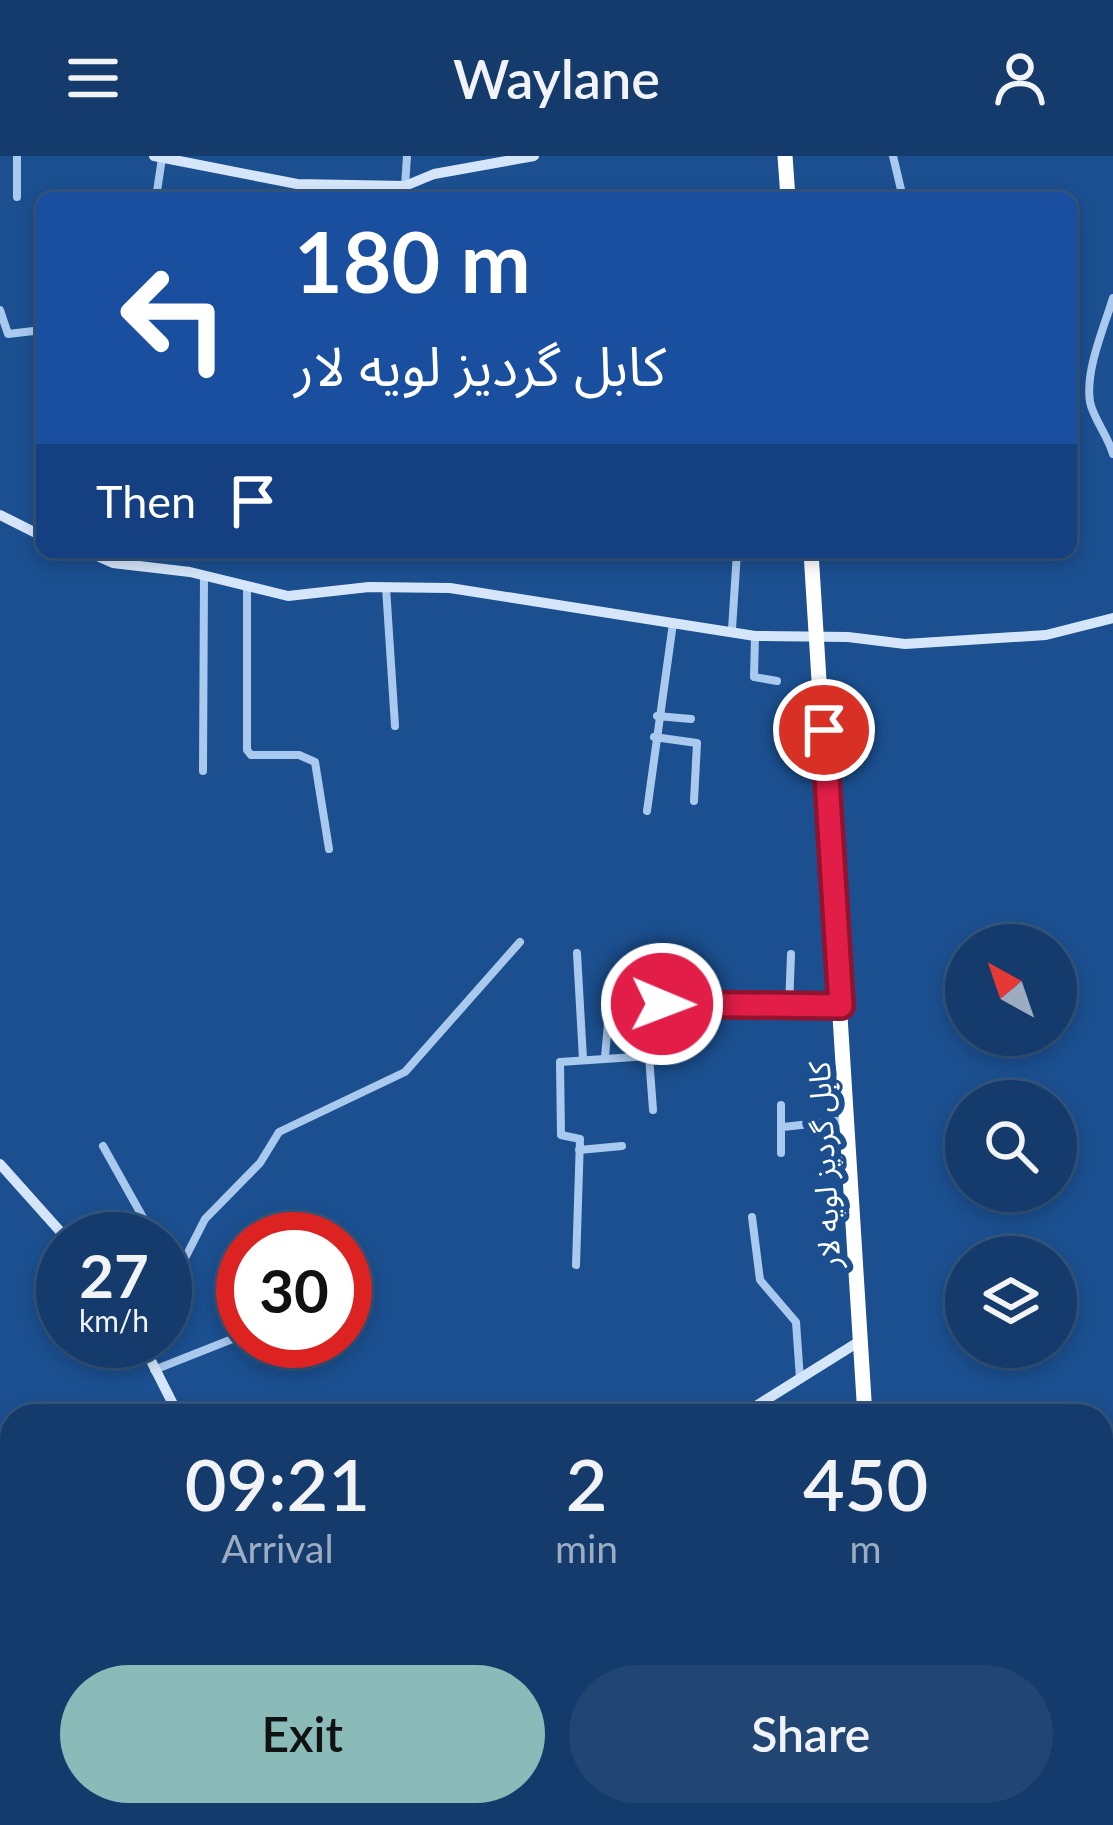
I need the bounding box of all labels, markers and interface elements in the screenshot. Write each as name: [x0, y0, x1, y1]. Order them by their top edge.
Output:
icon: menu: [60, 45, 126, 111]
icon: person: [987, 45, 1053, 111]
text: Waylane: [453, 46, 660, 111]
text: 180 m: [294, 210, 531, 311]
icon: left: [96, 240, 252, 396]
text: کابل گردیز لویه لار: [294, 333, 666, 398]
icon: arrive: [220, 468, 286, 534]
text: Then: [96, 474, 196, 528]
pin: [773, 679, 875, 781]
icon: arrive: [791, 697, 857, 763]
north arrow: [945, 924, 1077, 1056]
map controls: [945, 924, 1077, 1368]
position arrow: [599, 941, 725, 1067]
street label: کابل گردیز لویه لار: [800, 1060, 847, 1270]
button: search: [945, 1080, 1077, 1212]
speed limit sign: 30: [216, 1212, 372, 1368]
button: layers: [945, 1236, 1077, 1368]
text: 27: [79, 1239, 149, 1311]
text: km/h: [79, 1302, 149, 1338]
text: 09:21: [185, 1440, 370, 1526]
text: 2: [566, 1440, 607, 1526]
text: 450: [803, 1440, 928, 1526]
text: Arrival: [221, 1525, 334, 1571]
text: min: [555, 1525, 618, 1571]
text: m: [850, 1525, 882, 1571]
button: Exit: [60, 1665, 545, 1803]
button: Share: [569, 1665, 1053, 1803]

